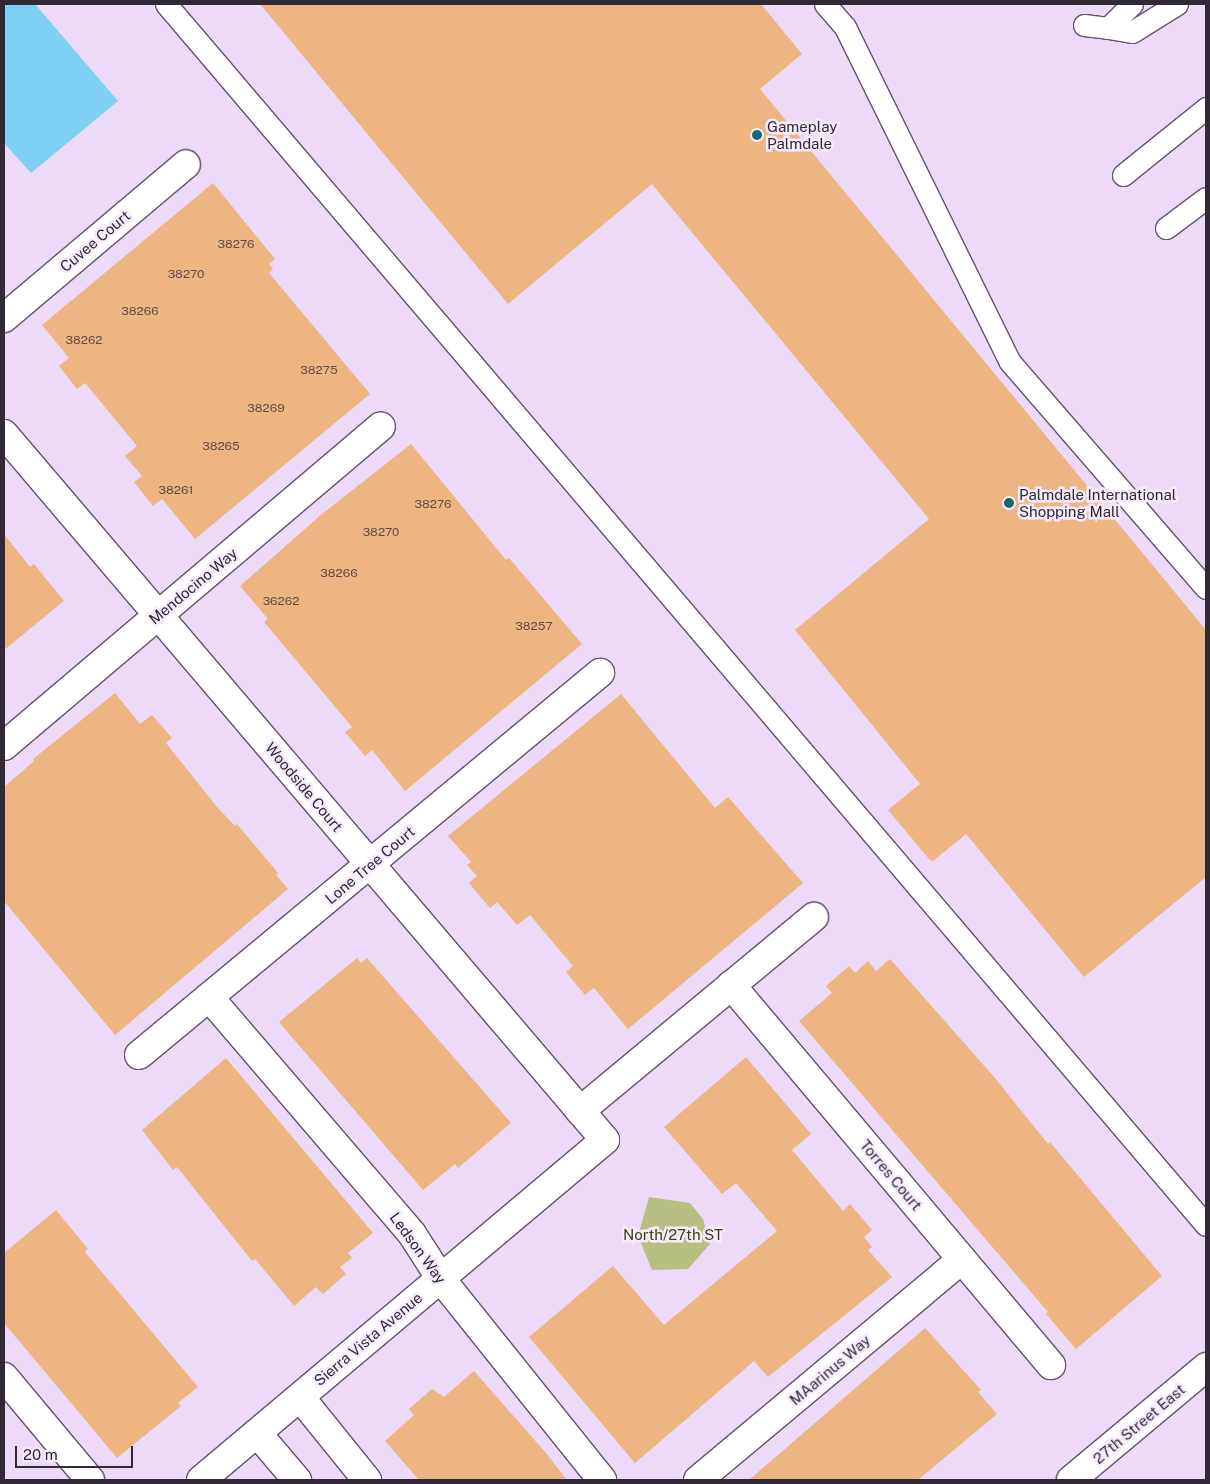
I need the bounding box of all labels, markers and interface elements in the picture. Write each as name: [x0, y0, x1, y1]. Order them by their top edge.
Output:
place label: Gameplay Palmdale: [767, 117, 837, 152]
marker: Gameplay Palmdale: [751, 129, 763, 141]
street label: Cuvee Court: [56, 206, 134, 276]
house number: 38276: [218, 238, 254, 252]
house number: 38270: [168, 268, 204, 282]
house number: 38266: [121, 305, 159, 319]
house number: 38262: [65, 334, 103, 348]
house number: 38275: [300, 364, 338, 378]
house number: 38269: [247, 402, 285, 416]
house number: 38265: [202, 440, 240, 454]
house number: 38261: [159, 484, 193, 498]
place label: Palmdale International Shopping Mall: [1019, 485, 1176, 520]
marker: Palmdale International Shopping Mall: [1003, 497, 1015, 509]
house number: 38276: [415, 498, 451, 512]
house number: 38270: [363, 526, 399, 540]
street label: Mendocino Way: [145, 544, 241, 628]
house number: 38266: [320, 567, 358, 581]
house number: 36262: [263, 595, 299, 609]
house number: 38257: [515, 620, 553, 634]
street label: Woodside Court: [261, 739, 347, 835]
street label: Lone Tree Court: [322, 822, 418, 908]
street label: Torres Court: [856, 1136, 926, 1214]
street label: Ledson Way: [386, 1209, 450, 1287]
park label: North/27th ST: [623, 1226, 723, 1244]
street label: Sierra Vista Avenue: [310, 1288, 426, 1390]
street label: MAarinus Way: [786, 1331, 874, 1409]
street label: 27th Street East: [1089, 1380, 1189, 1468]
scale bar: [18, 1436, 135, 1468]
text: 20 m: [23, 1446, 58, 1463]

